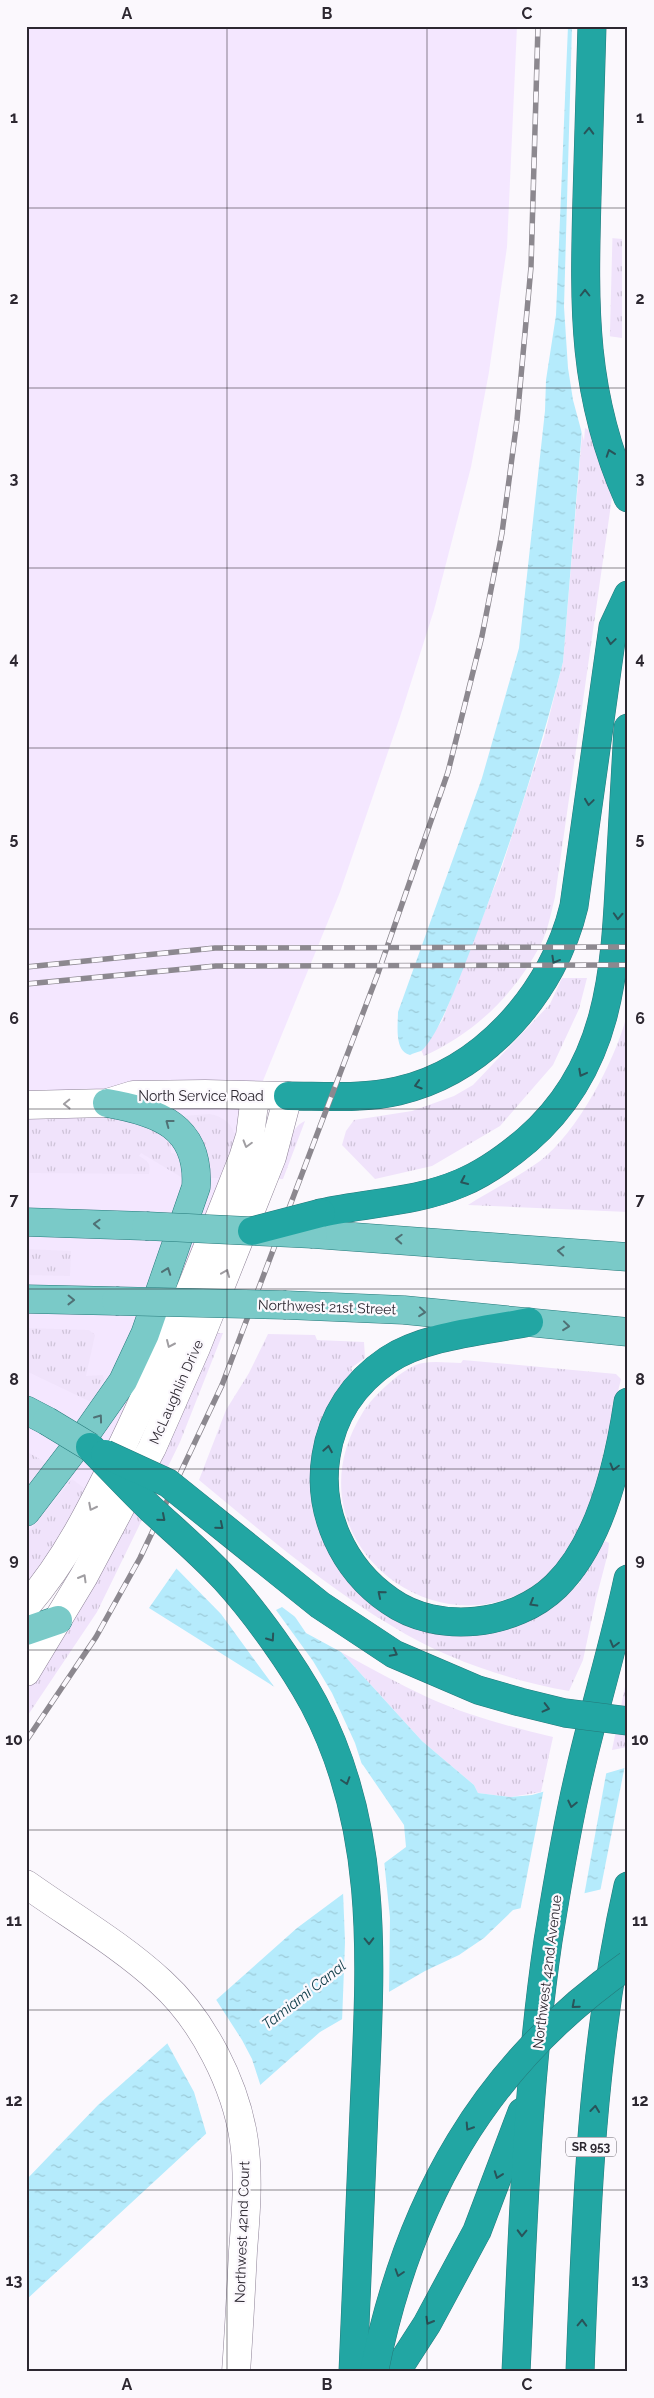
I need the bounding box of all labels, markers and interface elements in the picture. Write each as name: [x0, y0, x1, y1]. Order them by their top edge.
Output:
text: A: [122, 4, 133, 23]
text: B: [322, 4, 333, 23]
text: C: [522, 4, 533, 23]
text: 1: [10, 108, 18, 127]
text: 1: [636, 108, 644, 127]
one-way arrow: [584, 127, 594, 134]
text: 2: [9, 289, 19, 308]
one-way arrow: [580, 289, 590, 296]
text: 2: [635, 289, 645, 308]
one-way arrow: [606, 449, 616, 458]
text: 3: [10, 469, 19, 488]
text: 3: [636, 469, 645, 488]
one-way arrow: [607, 636, 617, 645]
text: 4: [9, 649, 19, 668]
text: 4: [635, 649, 645, 668]
one-way arrow: [584, 798, 595, 806]
text: 5: [10, 829, 19, 848]
text: 5: [636, 829, 645, 848]
one-way arrow: [612, 912, 623, 920]
one-way arrow: [551, 954, 561, 963]
text: 6: [9, 1009, 19, 1028]
text: 6: [635, 1009, 645, 1028]
one-way arrow: [578, 1068, 588, 1077]
one-way arrow: [415, 1079, 423, 1089]
street label: North Service Road: [138, 1088, 264, 1104]
one-way arrow: [63, 1099, 70, 1109]
one-way arrow: [165, 1120, 175, 1129]
one-way arrow: [243, 1139, 253, 1147]
one-way arrow: [460, 1175, 469, 1186]
text: 7: [10, 1190, 19, 1209]
text: 7: [636, 1190, 645, 1209]
one-way arrow: [93, 1219, 101, 1229]
one-way arrow: [394, 1233, 402, 1244]
one-way arrow: [556, 1246, 564, 1257]
one-way arrow: [161, 1267, 171, 1276]
one-way arrow: [220, 1269, 230, 1278]
one-way arrow: [68, 1295, 75, 1305]
street label: Northwest 21st Street: [258, 1297, 397, 1317]
one-way arrow: [418, 1306, 426, 1317]
one-way arrow: [563, 1320, 571, 1331]
street label: McLaughlin Drive: [146, 1337, 206, 1447]
one-way arrow: [165, 1339, 176, 1348]
text: 8: [9, 1370, 19, 1389]
text: 8: [635, 1370, 645, 1389]
one-way arrow: [92, 1414, 102, 1423]
one-way arrow: [322, 1445, 332, 1453]
one-way arrow: [609, 1463, 620, 1472]
one-way arrow: [88, 1502, 98, 1511]
one-way arrow: [156, 1513, 165, 1522]
one-way arrow: [214, 1521, 223, 1529]
text: 9: [9, 1550, 19, 1569]
text: 9: [635, 1550, 645, 1569]
one-way arrow: [76, 1574, 86, 1583]
one-way arrow: [377, 1590, 386, 1599]
one-way arrow: [530, 1596, 539, 1606]
one-way arrow: [265, 1632, 274, 1642]
one-way arrow: [609, 1639, 619, 1647]
one-way arrow: [388, 1647, 397, 1657]
one-way arrow: [541, 1702, 550, 1713]
text: 10: [5, 1730, 23, 1749]
text: 10: [631, 1730, 649, 1749]
one-way arrow: [340, 1776, 350, 1785]
one-way arrow: [568, 1800, 578, 1809]
street label: Northwest 42nd Avenue: [530, 1894, 564, 2050]
text: 11: [6, 1911, 22, 1930]
text: 11: [632, 1911, 648, 1930]
one-way arrow: [364, 1938, 374, 1945]
water label: Tamiami Canal: [258, 1957, 350, 2033]
one-way arrow: [572, 2000, 581, 2009]
text: 12: [6, 2091, 22, 2110]
text: 12: [632, 2091, 648, 2110]
one-way arrow: [589, 2104, 600, 2112]
one-way arrow: [466, 2122, 475, 2131]
road number: SR 953: [566, 2138, 616, 2156]
street label: Northwest 42nd Court: [232, 2160, 252, 2303]
one-way arrow: [494, 2170, 504, 2179]
one-way arrow: [517, 2230, 528, 2238]
one-way arrow: [395, 2269, 405, 2277]
text: 13: [6, 2271, 22, 2290]
text: 13: [632, 2271, 648, 2290]
one-way arrow: [425, 2316, 435, 2325]
one-way arrow: [576, 2319, 587, 2327]
text: A: [122, 2375, 133, 2394]
text: B: [322, 2375, 333, 2394]
text: C: [522, 2375, 533, 2394]

